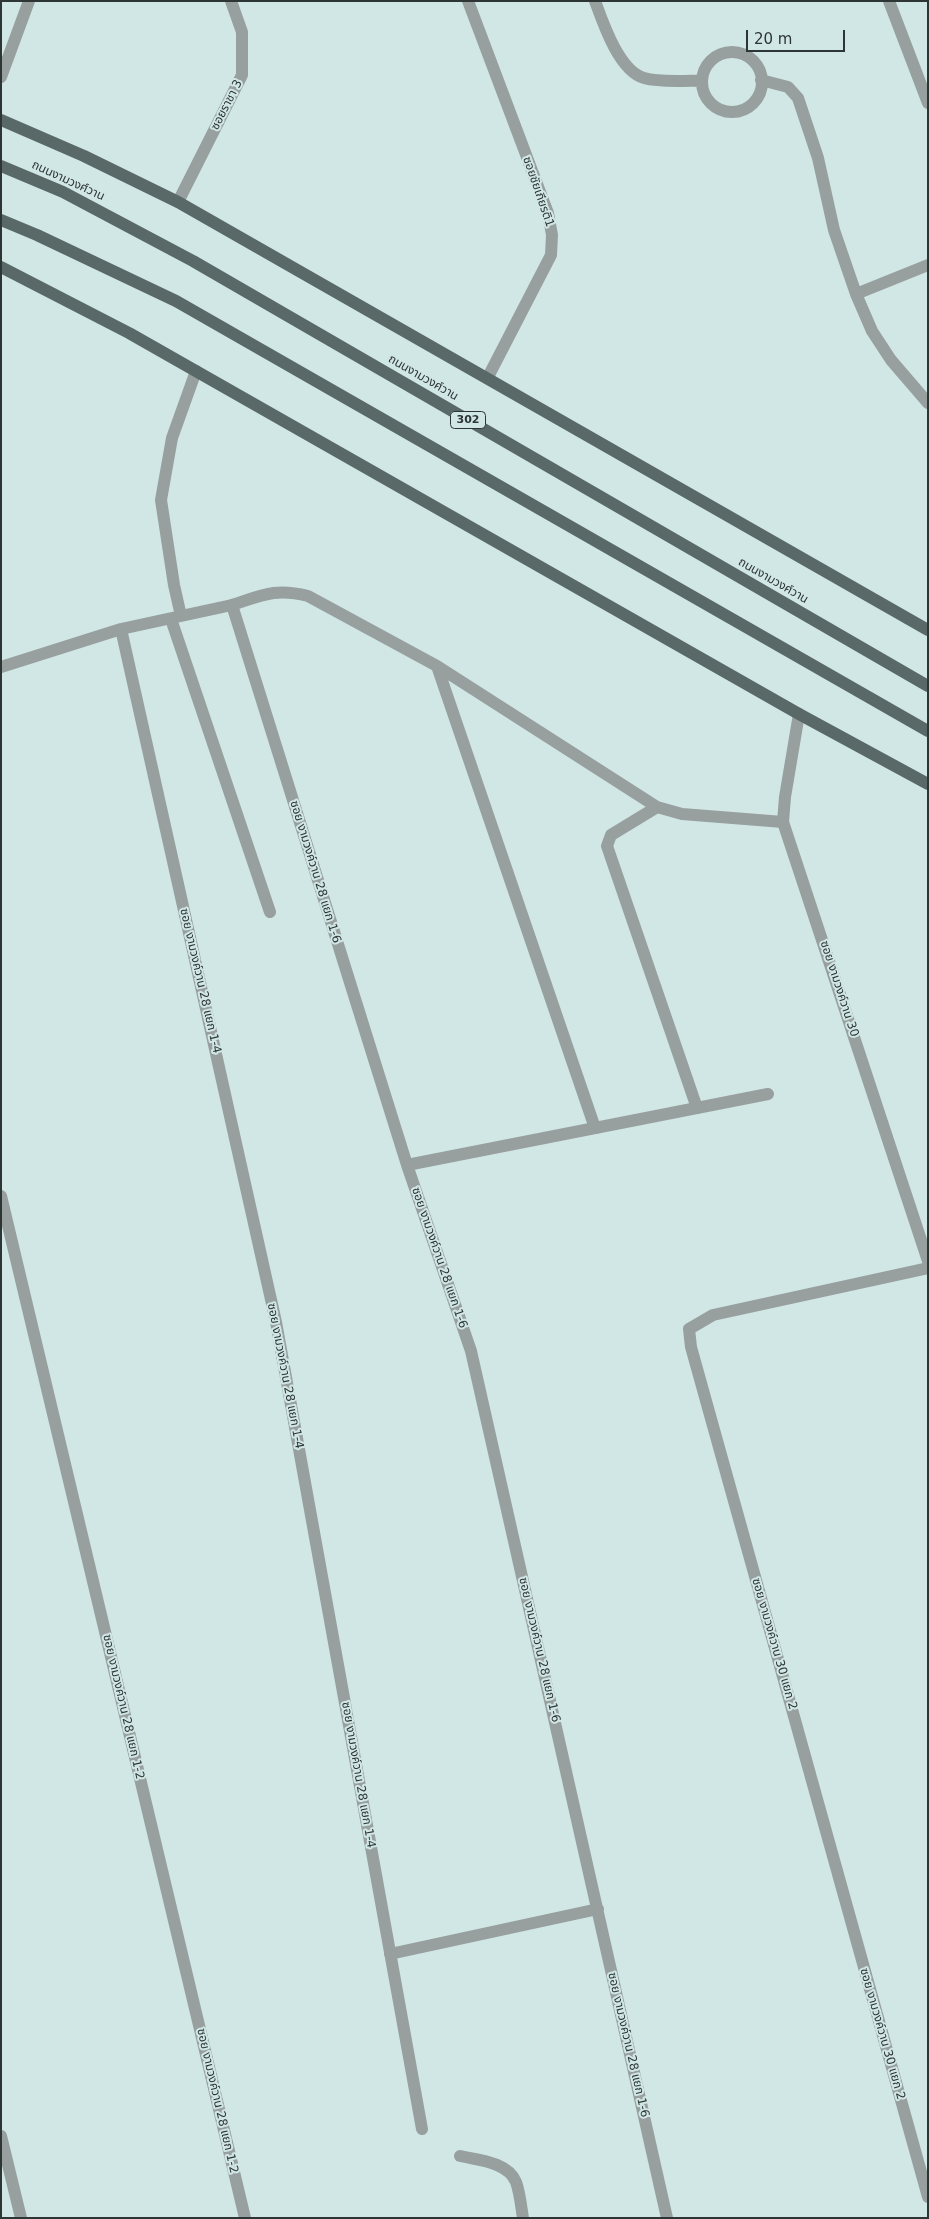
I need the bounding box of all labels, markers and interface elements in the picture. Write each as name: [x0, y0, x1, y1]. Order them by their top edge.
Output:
scale bar: [749, 20, 848, 52]
text: 20 m: [754, 30, 792, 48]
street label: ซอยราชา 3: [208, 78, 246, 132]
street label: ซอยชัยเกียรติ1: [519, 155, 557, 229]
street label: ถนนงามวงศ์วาน: [29, 158, 107, 204]
street label: ถนนงามวงศ์วาน: [385, 352, 461, 404]
road number: 302: [450, 412, 486, 428]
street label: ถนนงามวงศ์วาน: [735, 555, 811, 607]
street label: ซอย งามวงค์วาน 28 แยก 1-6: [286, 799, 344, 945]
street label: ซอย งามวงค์วาน 28 แยก 1-4: [176, 907, 224, 1055]
street label: ซอย งามวงค์วาน 30: [817, 939, 861, 1039]
street label: ซอย งามวงค์วาน 28 แยก 1-6: [408, 1186, 470, 1330]
street label: ซอย งามวงค์วาน 28 แยก 1-4: [264, 1302, 306, 1450]
street label: ซอย งามวงค์วาน 28 แยก 1-6: [515, 1576, 563, 1724]
street label: ซอย งามวงค์วาน 30 แยก 2: [748, 1577, 800, 1711]
street label: ซอย งามวงค์วาน 28 แยก 1-2: [99, 1633, 147, 1781]
street label: ซอย งามวงค์วาน 28 แยก 1-4: [338, 1701, 378, 1849]
street label: ซอย งามวงค์วาน 30 แยก 2: [856, 1967, 908, 2101]
street label: ซอย งามวงค์วาน 28 แยก 1-6: [604, 1971, 652, 2119]
street label: ซอย งามวงค์วาน 28 แยก 1-2: [193, 2027, 241, 2175]

